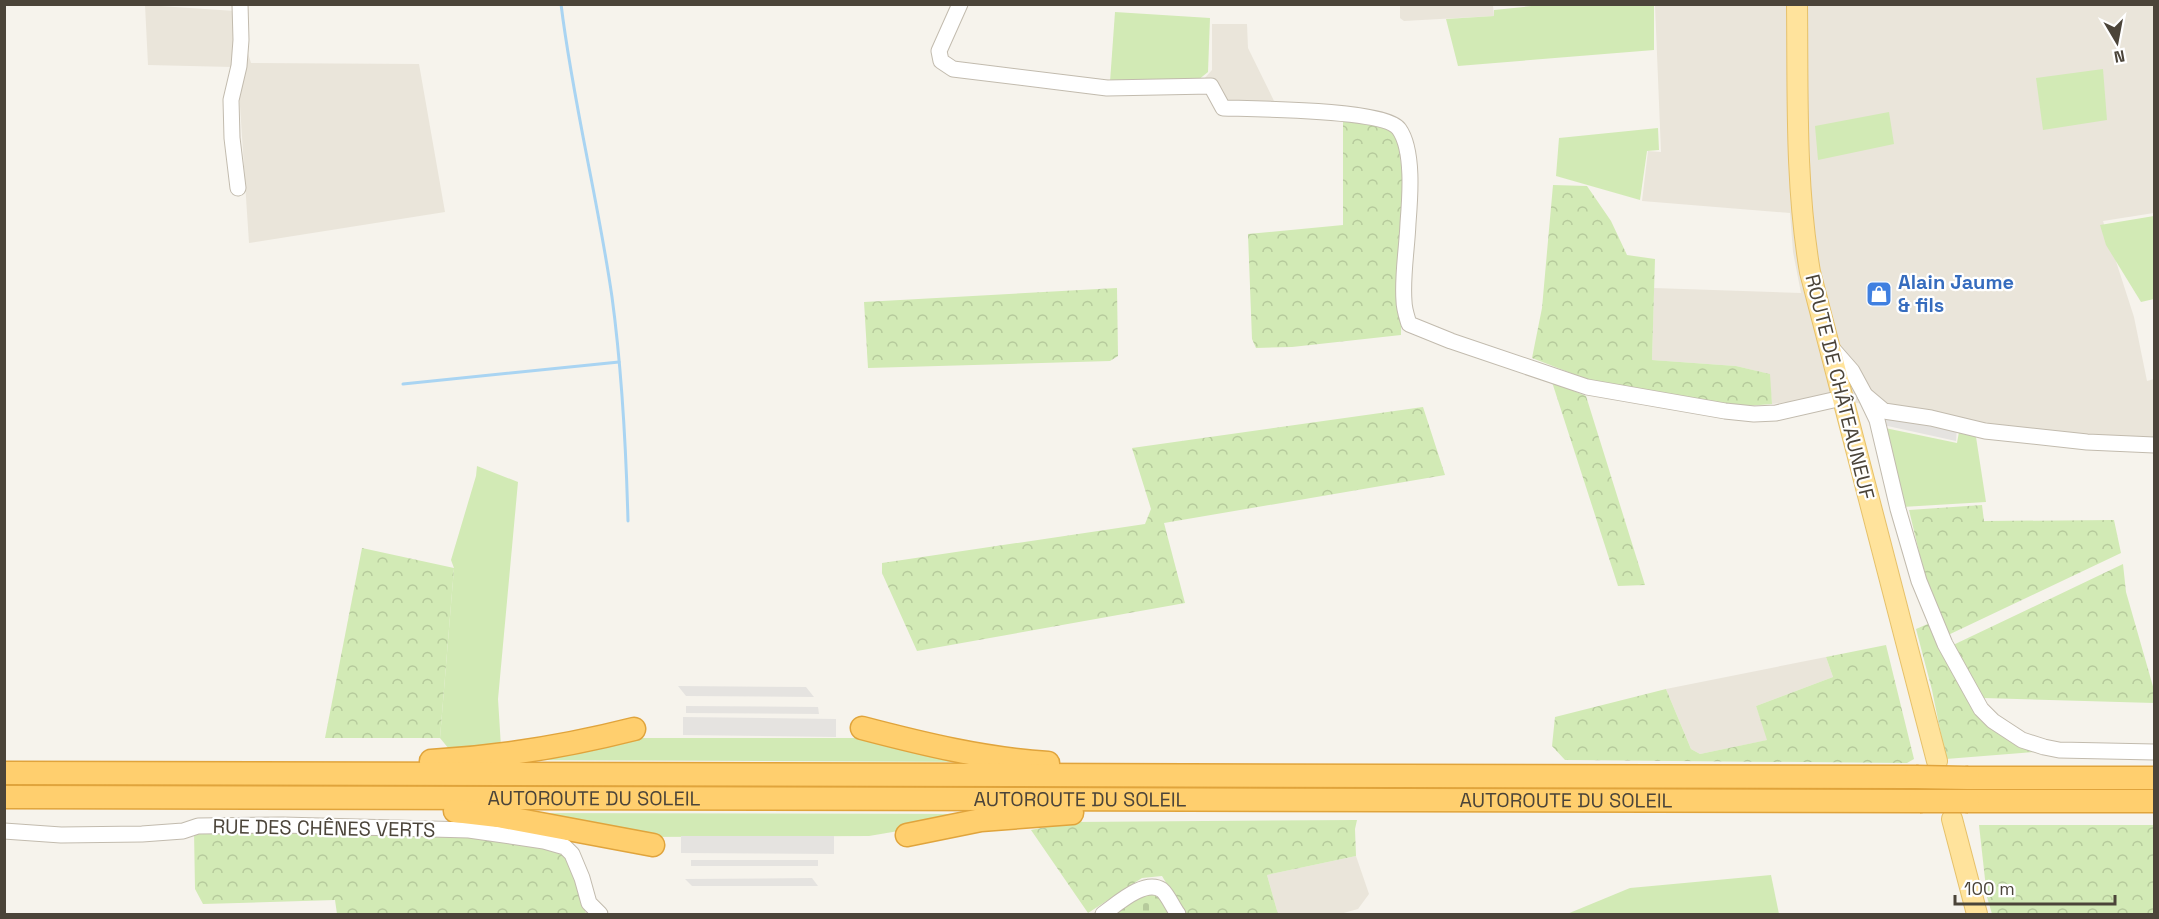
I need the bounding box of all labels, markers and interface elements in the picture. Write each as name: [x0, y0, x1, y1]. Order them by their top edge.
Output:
north arrow: [2087, 12, 2147, 72]
text: N: [2112, 45, 2127, 68]
place label: Alain Jaume & fils: [1898, 269, 2014, 318]
street label: ROUTE DE CHÂTEAUNEUF: [1799, 272, 1881, 503]
shop icon: Alain Jaume & fils: [1864, 279, 1894, 309]
street label: AUTOROUTE DU SOLEIL: [487, 785, 701, 811]
street label: AUTOROUTE DU SOLEIL: [973, 786, 1187, 812]
street label: AUTOROUTE DU SOLEIL: [1459, 787, 1673, 813]
street label: RUE DES CHÊNES VERTS: [212, 813, 436, 843]
scale bar: [1955, 868, 2116, 906]
text: 100 m: [1964, 877, 2015, 900]

